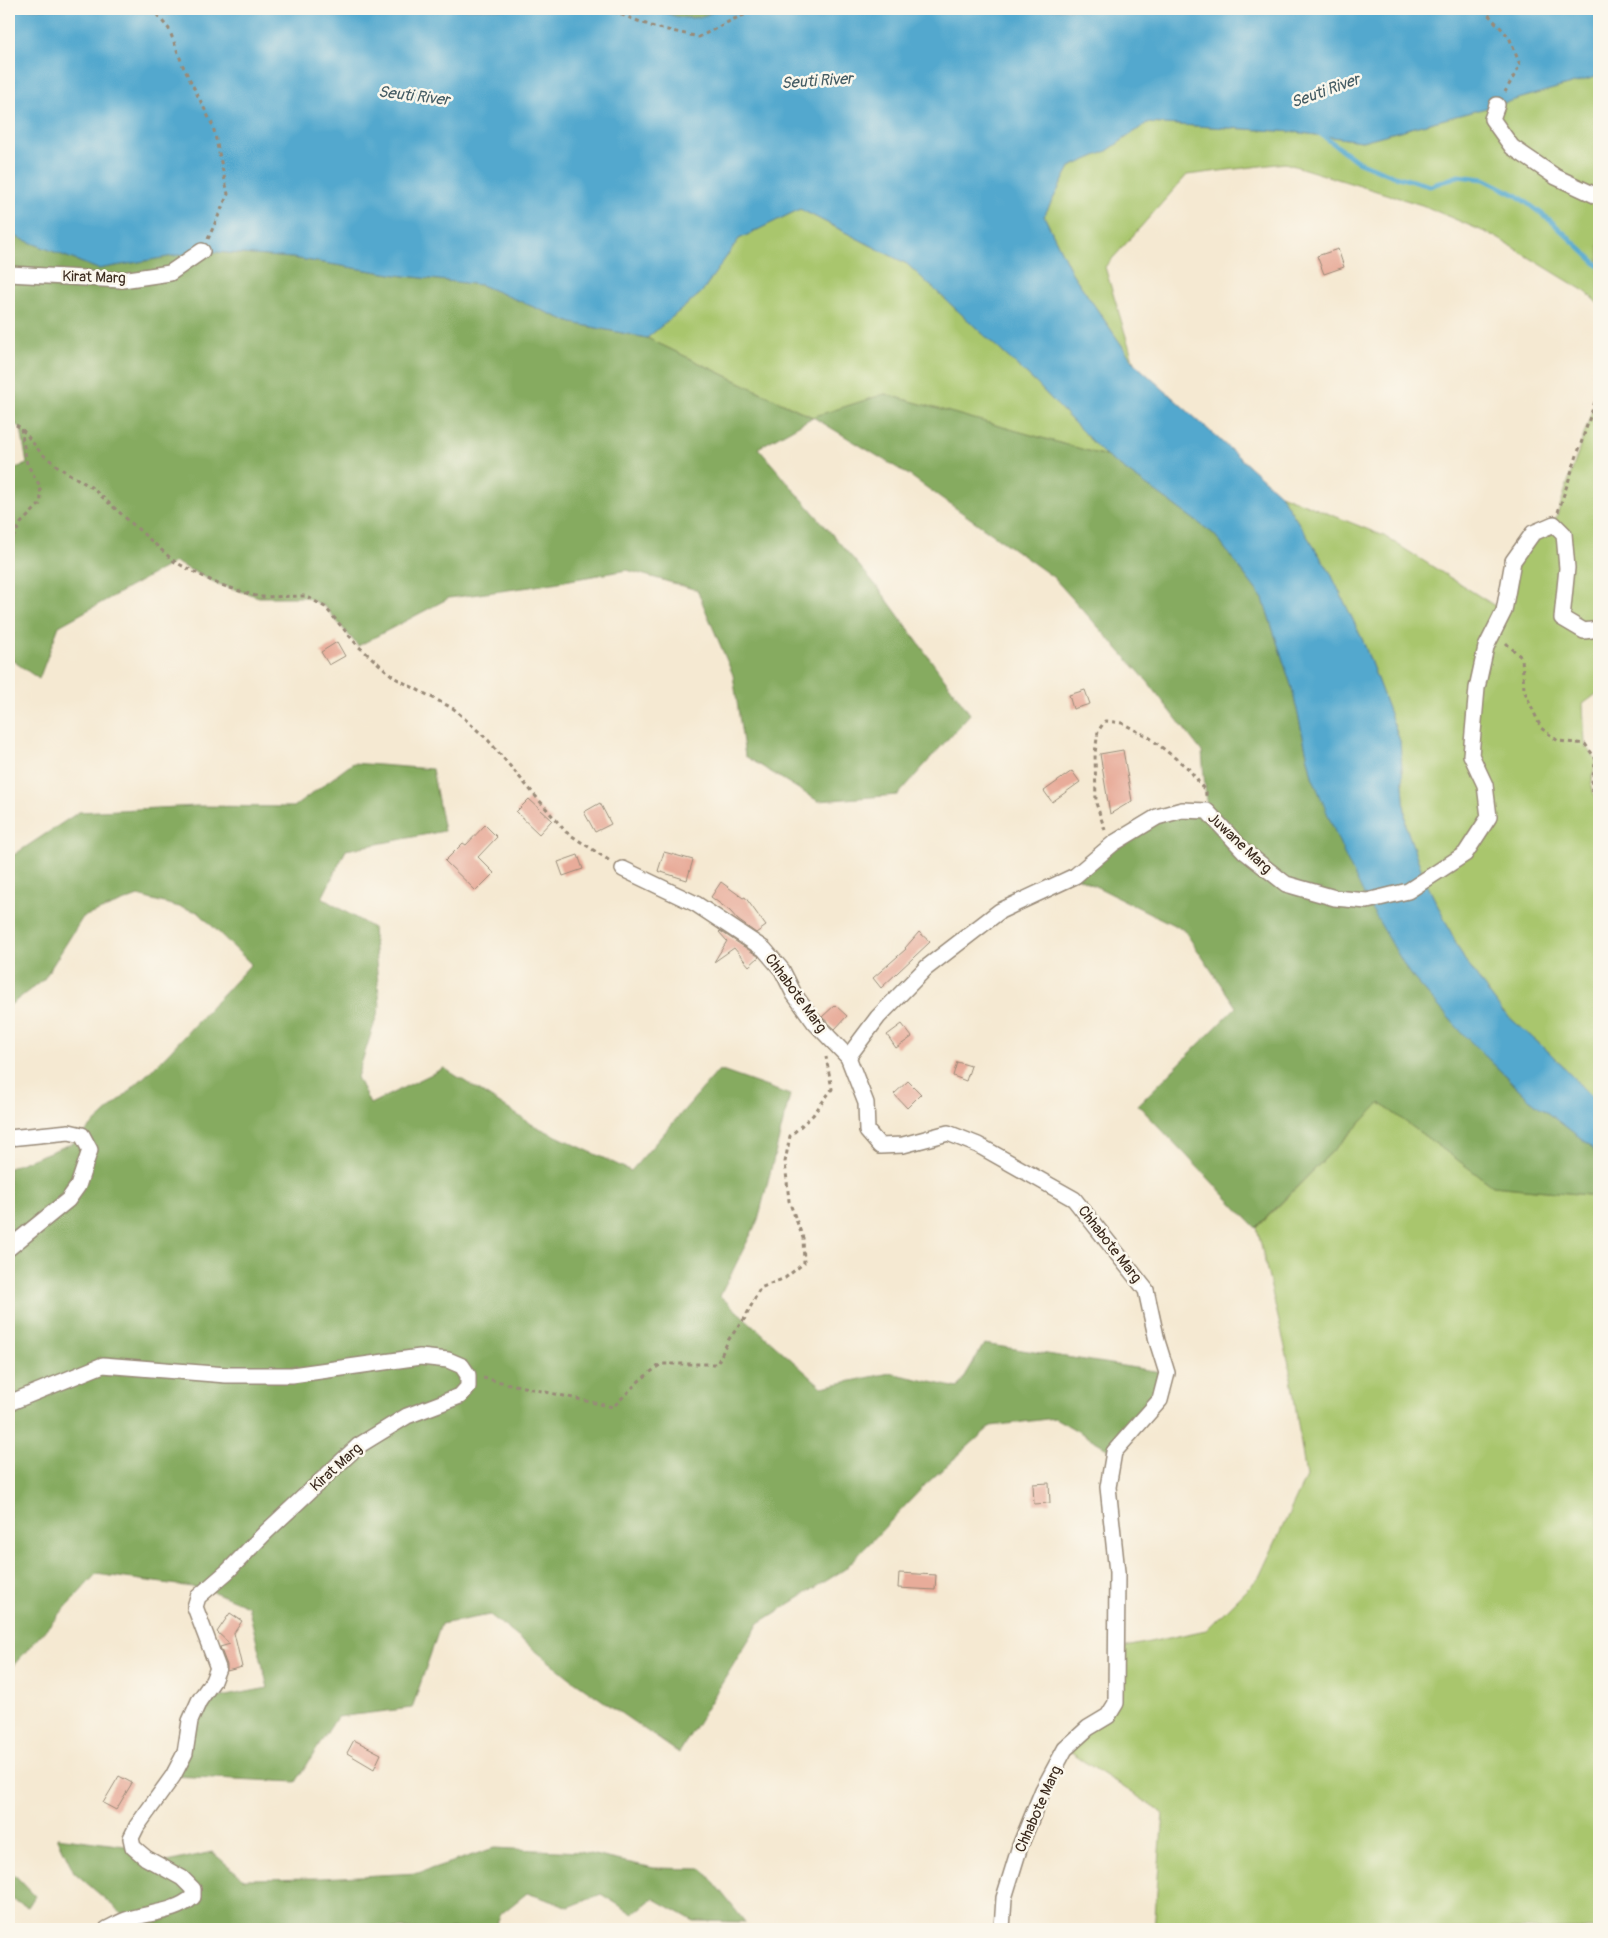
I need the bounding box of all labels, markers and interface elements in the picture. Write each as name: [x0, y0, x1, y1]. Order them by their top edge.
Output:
water label: Seuti River: [781, 68, 856, 93]
water label: Seuti River: [1288, 69, 1364, 113]
water label: Seuti River: [377, 82, 453, 111]
street label: Kirat Marg: [62, 267, 126, 288]
street label: Juwane Marg: [1203, 809, 1276, 878]
street label: Chhabote Marg: [761, 950, 831, 1037]
street label: Chhabote Marg: [1073, 1202, 1146, 1287]
street label: Kirat Marg: [306, 1439, 366, 1496]
street label: Chhabote Marg: [1011, 1763, 1066, 1856]

